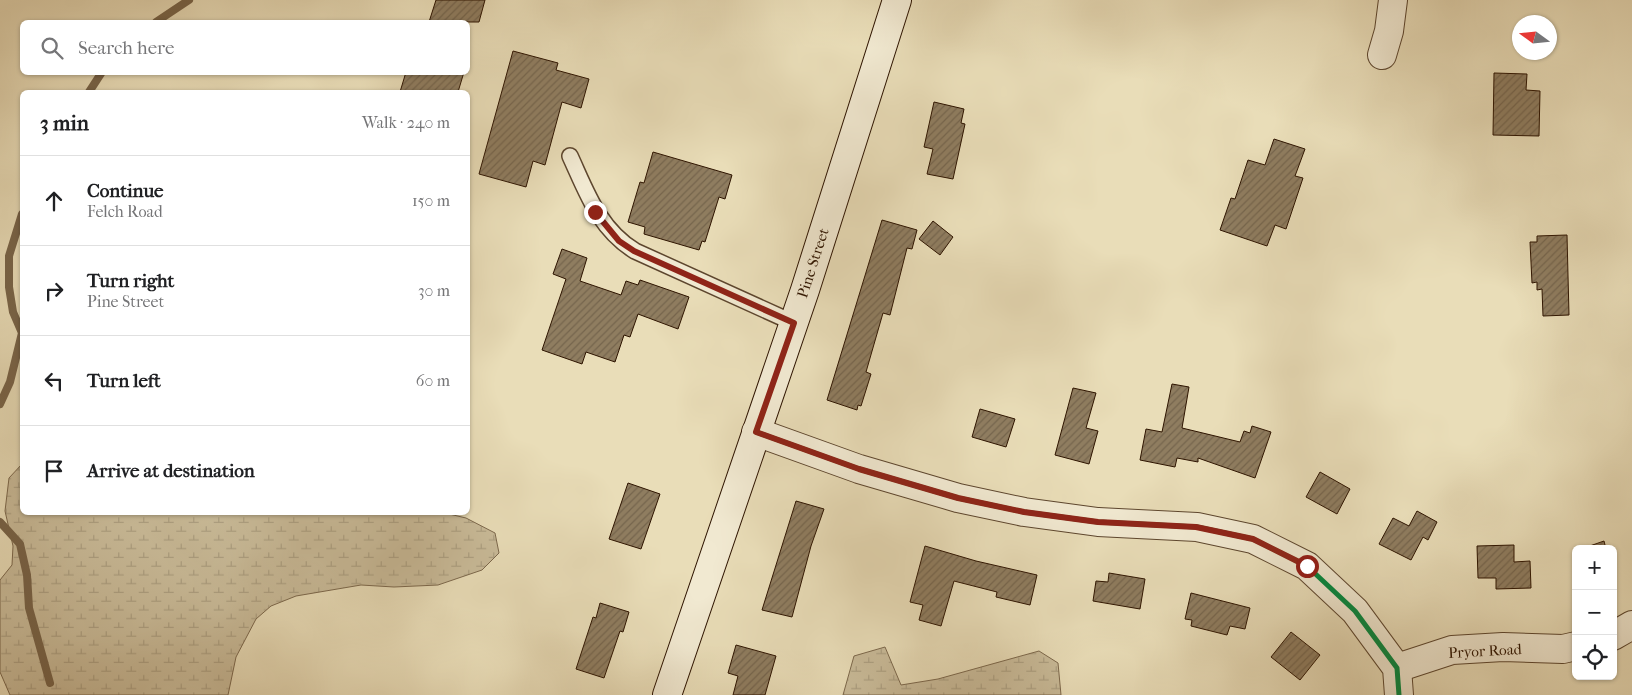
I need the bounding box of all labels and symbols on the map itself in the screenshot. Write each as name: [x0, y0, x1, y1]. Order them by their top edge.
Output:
north arrow: [1512, 15, 1557, 60]
route end: [584, 201, 607, 224]
street label: Pine Street: [793, 225, 833, 300]
route start: [1296, 555, 1319, 578]
street label: Pryor Road: [1448, 640, 1523, 662]

